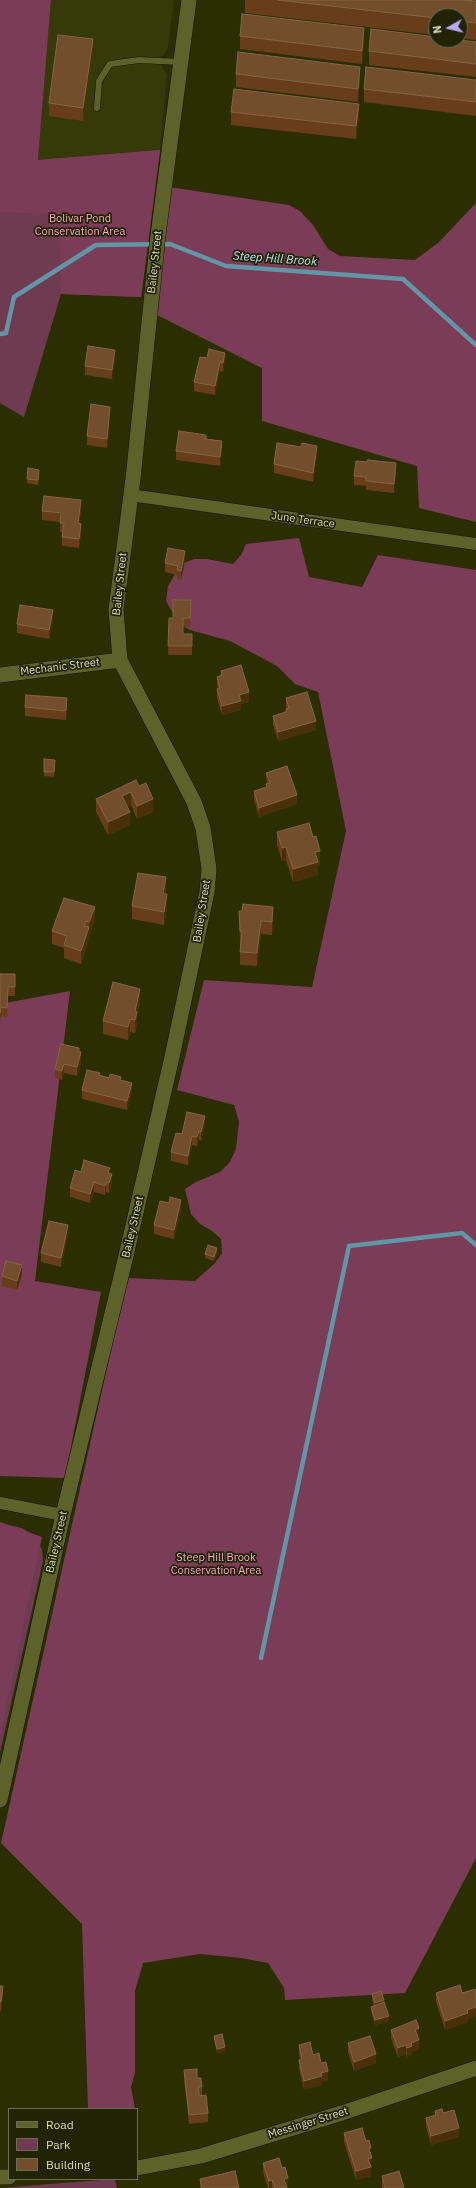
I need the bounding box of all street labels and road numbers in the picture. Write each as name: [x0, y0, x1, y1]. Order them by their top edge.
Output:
street label: Bailey Street: [145, 230, 165, 294]
street label: June Terrace: [271, 509, 335, 531]
street label: Bailey Street: [110, 552, 130, 616]
street label: Mechanic Street: [20, 656, 100, 678]
street label: Bailey Street: [191, 879, 213, 943]
street label: Bailey Street: [119, 1195, 147, 1259]
street label: Bailey Street: [43, 1510, 71, 1574]
street label: Messinger Street: [266, 2105, 350, 2141]

